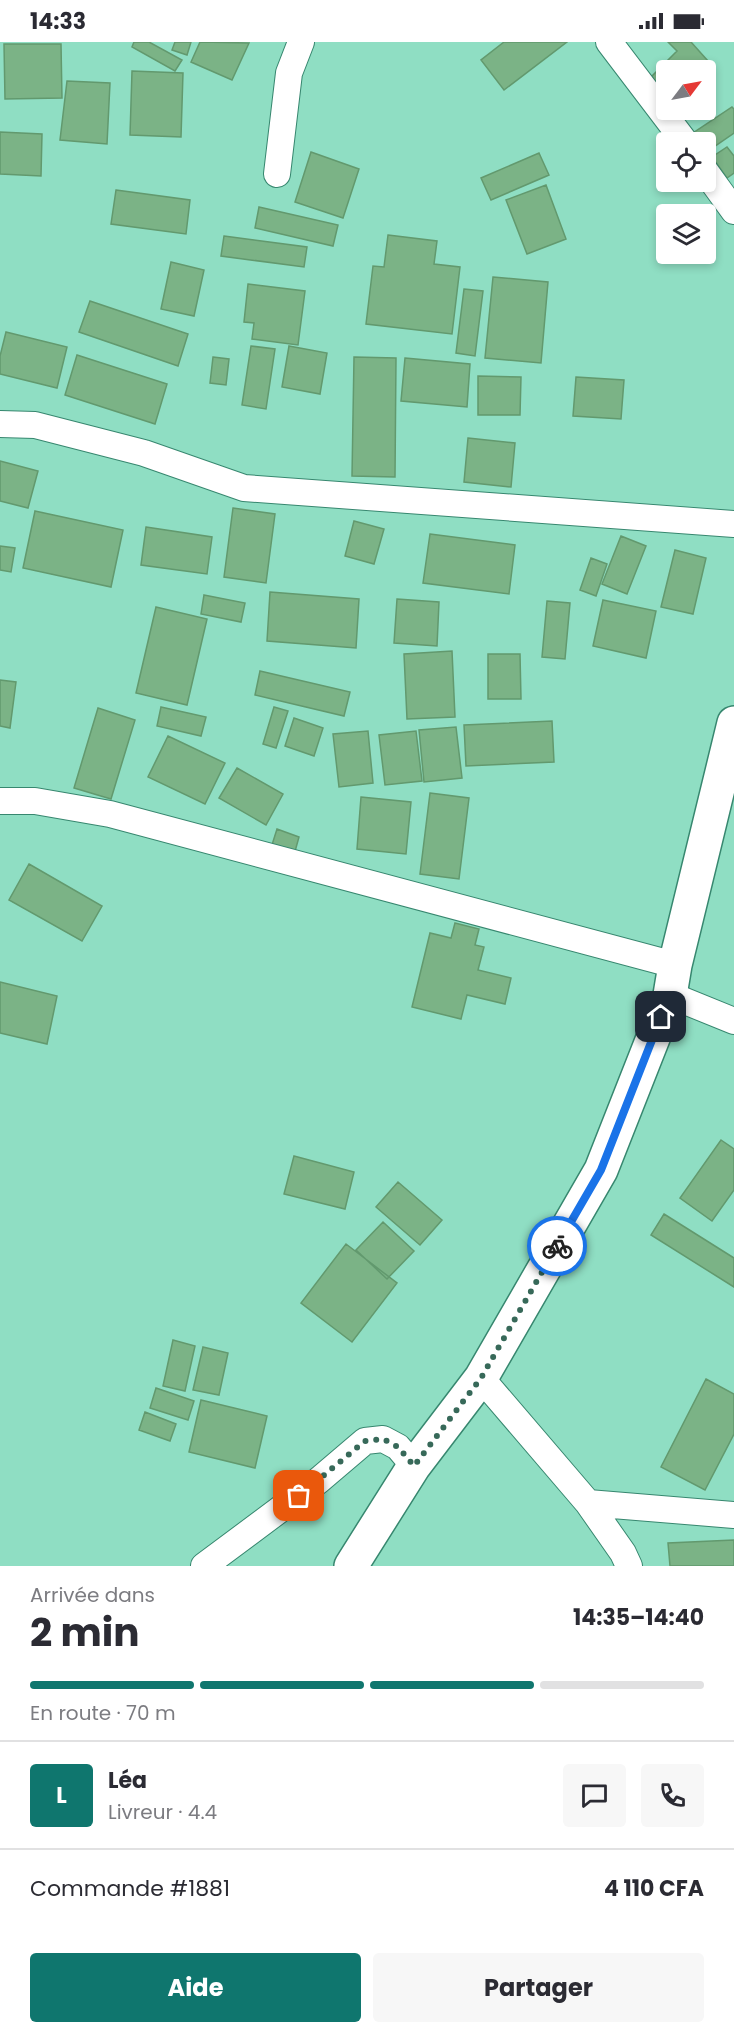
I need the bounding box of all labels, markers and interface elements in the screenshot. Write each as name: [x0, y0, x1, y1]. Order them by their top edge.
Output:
text: 14:33: [30, 6, 86, 37]
north arrow: [656, 60, 716, 120]
map controls: [656, 60, 716, 264]
button: locate: [656, 132, 716, 192]
button: layers: [656, 204, 716, 264]
pin: [635, 991, 686, 1042]
icon: home: [644, 1000, 677, 1033]
courier: [527, 1216, 587, 1276]
icon: bike: [541, 1230, 574, 1263]
pin: [273, 1470, 324, 1521]
icon: bag: [282, 1479, 315, 1512]
text: Arrivée dans: [30, 1581, 155, 1609]
text: 14:35–14:40: [573, 1602, 704, 1633]
text: 2 min: [30, 1605, 140, 1660]
text: En route · 70 m: [30, 1699, 175, 1727]
button: chat: [563, 1764, 626, 1827]
button: phone: [641, 1764, 704, 1827]
text: Léa: [108, 1765, 147, 1796]
text: L: [56, 1780, 67, 1811]
text: Livreur · 4.4: [108, 1798, 217, 1826]
text: Commande #1881: [30, 1873, 230, 1904]
text: 4 110 CFA: [604, 1873, 704, 1904]
button: Aide: [30, 1953, 361, 2022]
button: Partager: [373, 1953, 704, 2022]

